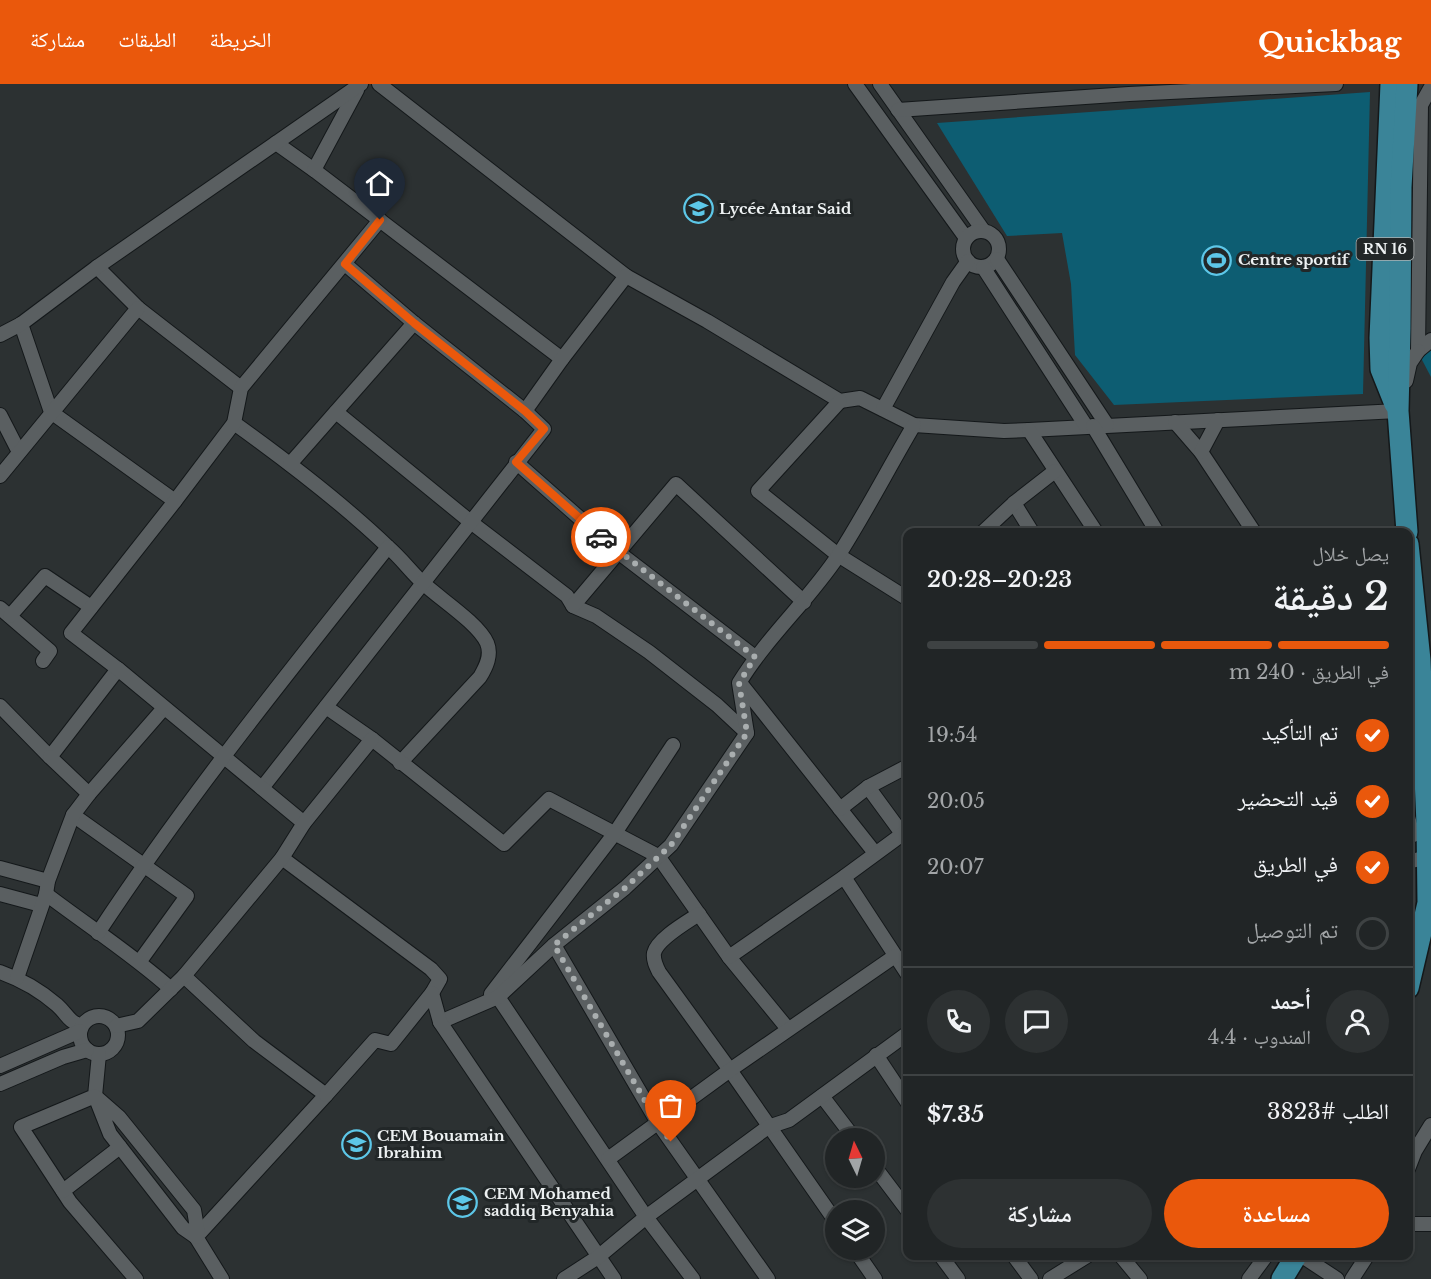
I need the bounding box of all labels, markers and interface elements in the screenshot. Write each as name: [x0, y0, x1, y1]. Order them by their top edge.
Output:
text: Quickbag: [1258, 25, 1401, 60]
text: مشاركة: [30, 27, 85, 53]
text: الطبقات: [118, 27, 177, 53]
text: الخريطة: [210, 27, 271, 53]
pin: [354, 158, 405, 220]
icon: home: [363, 167, 396, 200]
school or university icon: Lycée Antar Said: [682, 193, 714, 225]
place label: Lycée Antar Said: [719, 199, 852, 218]
road number: RN 16: [1356, 238, 1414, 260]
sports icon: Centre sportif: [1201, 244, 1233, 276]
place label: Centre sportif: [1238, 250, 1351, 269]
courier: [571, 507, 631, 567]
icon: car: [585, 521, 618, 554]
text: يصل خلال: [1312, 542, 1389, 566]
text: 20:23–20:28: [927, 566, 1072, 593]
text: 2 دقيقة: [1272, 572, 1389, 621]
text: في الطريق · 240 m: [1229, 660, 1389, 684]
text: تم التأكيد: [1262, 719, 1338, 746]
icon: check: [1356, 719, 1389, 752]
text: 19:54: [927, 723, 978, 747]
text: قيد التحضير: [1238, 785, 1338, 812]
icon: check: [1356, 785, 1389, 818]
text: 20:05: [927, 789, 985, 813]
text: في الطريق: [1253, 851, 1338, 878]
icon: check: [1356, 851, 1389, 884]
text: 20:07: [927, 855, 984, 879]
text: تم التوصيل: [1246, 917, 1338, 944]
text: أحمد: [1271, 988, 1311, 1015]
button: phone: [927, 990, 990, 1053]
button: chat: [1005, 990, 1068, 1053]
button: person: [1326, 990, 1389, 1053]
text: المندوب · 4.4: [1208, 1025, 1311, 1049]
pin: [645, 1080, 696, 1142]
icon: bag: [654, 1089, 687, 1122]
text: الطلب #3823: [1267, 1098, 1389, 1125]
text: $7.35: [927, 1101, 984, 1128]
place label: CEM Bouamain Ibrahim: [377, 1126, 505, 1162]
north arrow: [825, 1128, 885, 1188]
map controls: [825, 1128, 885, 1260]
school or university icon: CEM Bouamain Ibrahim: [340, 1129, 372, 1161]
button: مشاركة: [927, 1179, 1152, 1248]
button: مساعدة: [1164, 1179, 1389, 1248]
place label: CEM Mohamed saddiq Benyahia: [484, 1184, 614, 1220]
school or university icon: CEM Mohamed saddiq Benyahia: [447, 1187, 479, 1219]
button: layers: [825, 1200, 885, 1260]

